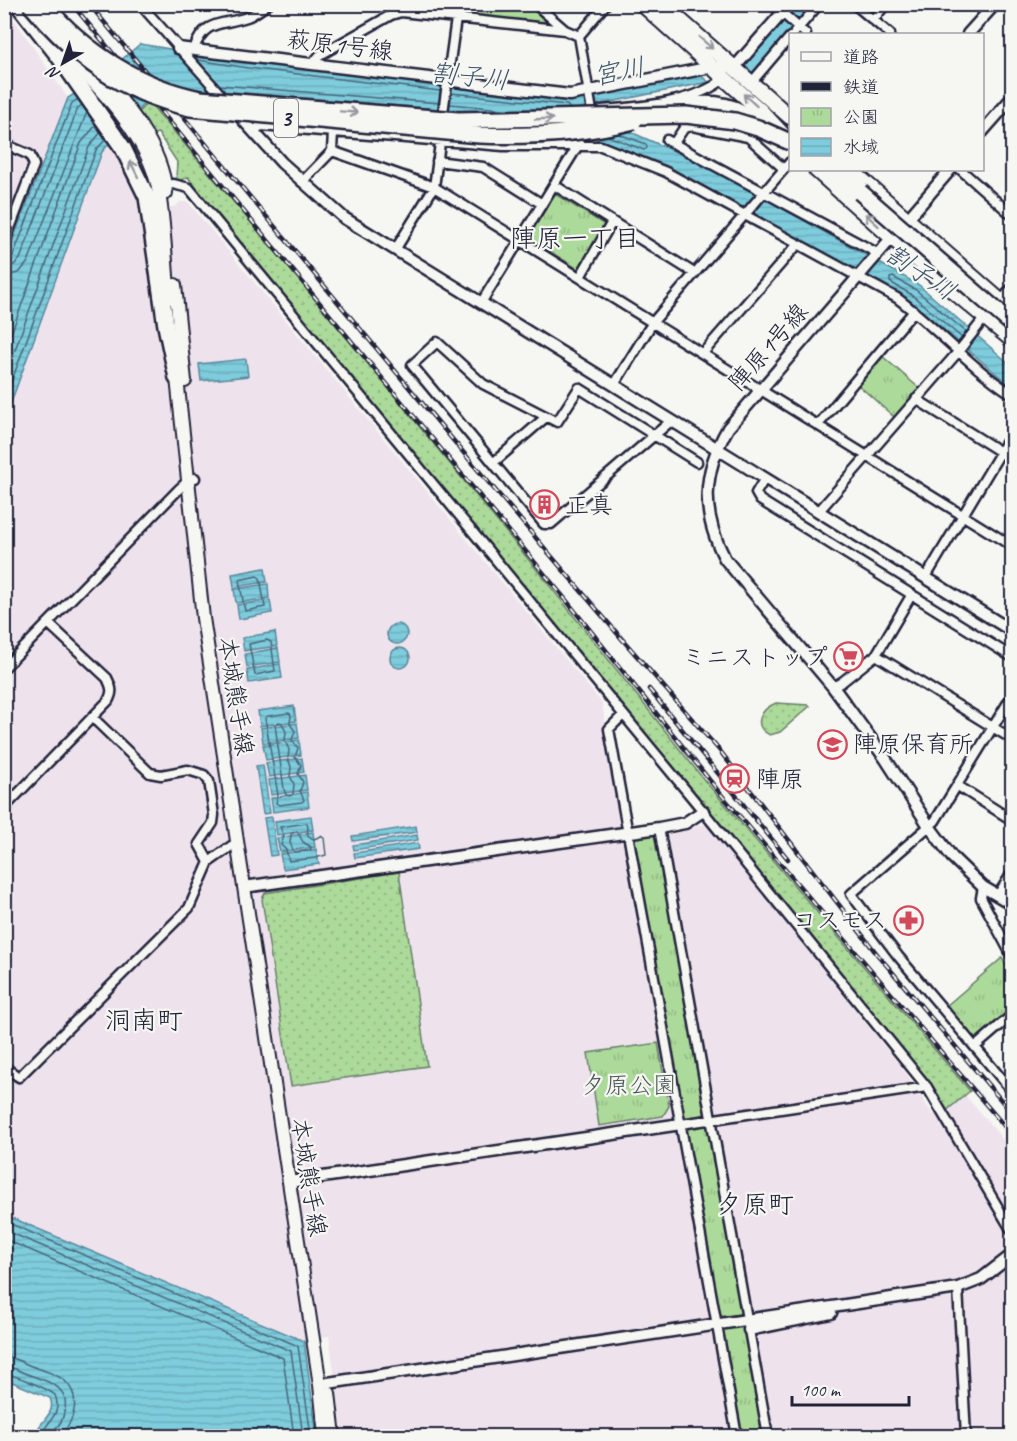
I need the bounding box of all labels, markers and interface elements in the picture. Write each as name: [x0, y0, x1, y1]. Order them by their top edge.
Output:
street label: 萩原1号線: [285, 24, 395, 66]
north arrow: [33, 33, 93, 93]
legend: [789, 33, 984, 171]
one-way arrow: [698, 36, 713, 50]
text: 道路: [843, 46, 879, 68]
water label: 宮川: [590, 50, 648, 93]
water label: 割子川: [429, 56, 510, 97]
text: N: [41, 61, 64, 85]
text: 鉄道: [843, 76, 879, 98]
one-way arrow: [743, 93, 758, 107]
road number: 3: [274, 99, 298, 137]
one-way arrow: [339, 106, 359, 117]
text: 公園: [843, 106, 879, 128]
one-way arrow: [533, 113, 553, 124]
text: 水域: [843, 136, 879, 158]
one-way arrow: [127, 160, 139, 178]
one-way arrow: [865, 213, 880, 227]
district label: 陣原一丁目: [510, 222, 640, 255]
water label: 割子川: [879, 237, 962, 308]
street label: 陣原1号線: [722, 297, 814, 397]
building icon: 正真: [528, 489, 560, 521]
place label: 正真: [565, 490, 613, 520]
street label: 本城熊手線: [212, 634, 260, 758]
supermarket icon: ミニストップ: [833, 641, 865, 673]
place label: ミニストップ: [682, 642, 828, 672]
school or university icon: 陣原保育所: [816, 728, 848, 760]
place label: 陣原保育所: [853, 729, 973, 759]
station icon: 陣原: [719, 763, 751, 795]
place label: 陣原: [756, 764, 804, 794]
pharmacy icon: コスモス: [892, 904, 924, 936]
place label: コスモス: [792, 905, 887, 935]
district label: 洞南町: [105, 1004, 183, 1037]
park label: 夕原公園: [581, 1070, 677, 1100]
street label: 本城熊手線: [285, 1115, 333, 1239]
district label: 夕原町: [716, 1188, 794, 1221]
scale bar: [792, 1369, 909, 1407]
text: 100 m: [801, 1379, 842, 1401]

